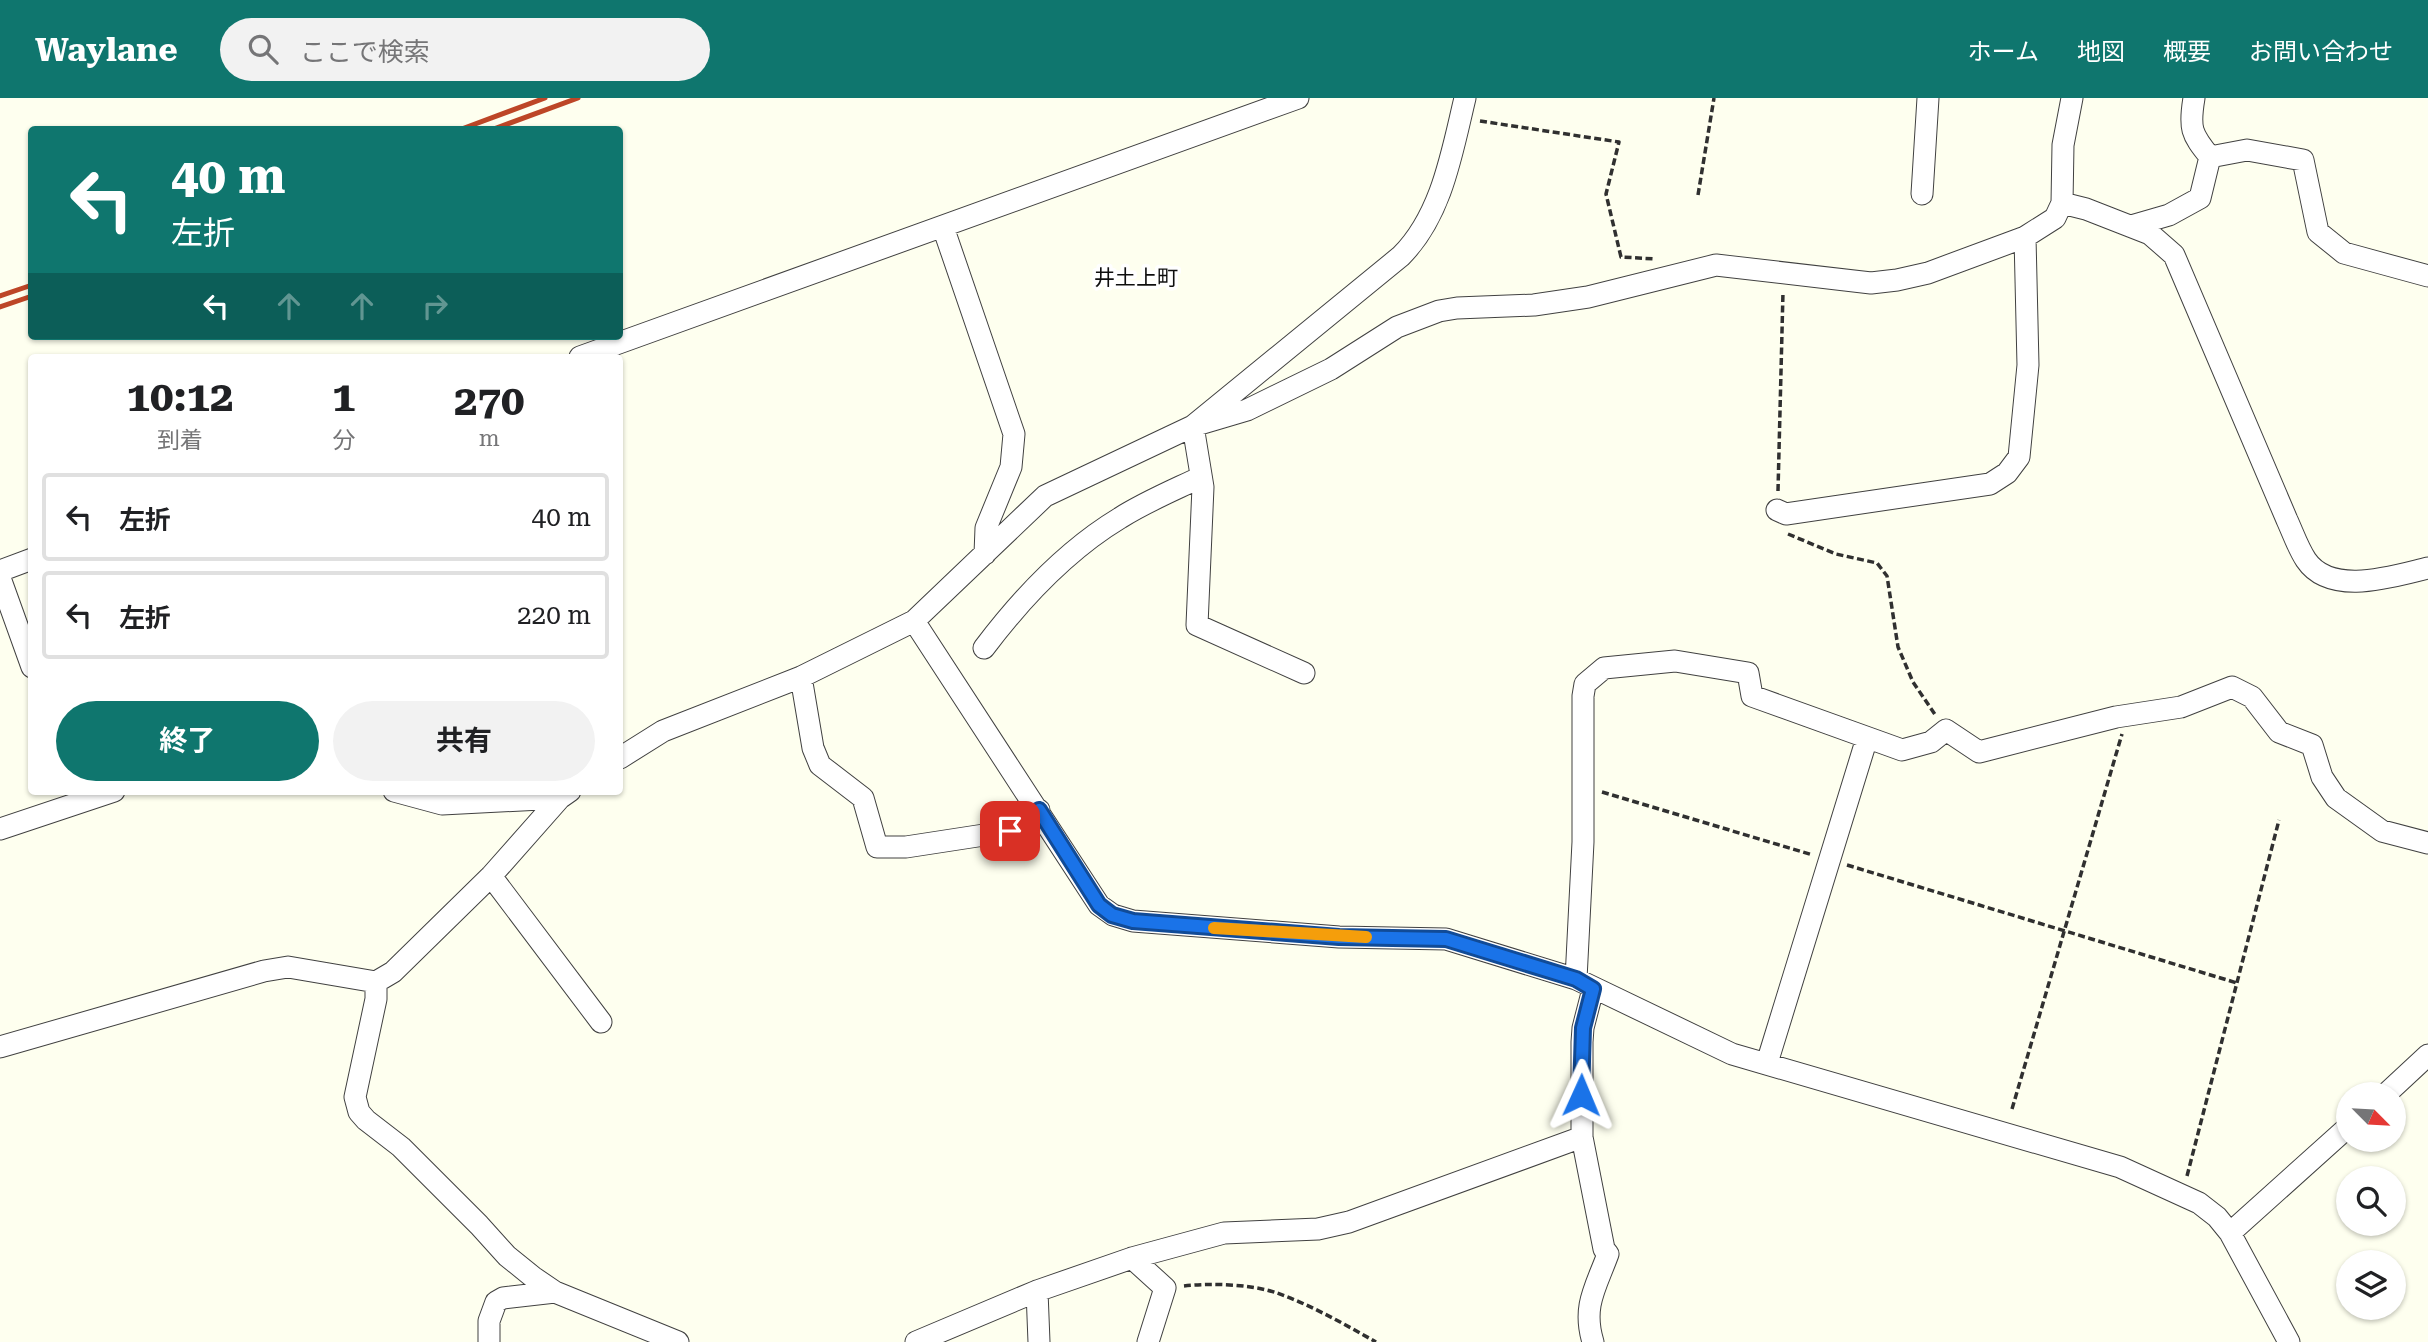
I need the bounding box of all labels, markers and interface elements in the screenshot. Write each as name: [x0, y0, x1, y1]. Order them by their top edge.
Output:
search box: [220, 18, 710, 81]
text: Waylane: [35, 30, 178, 69]
icon: search: [244, 30, 282, 68]
text: ここで検索: [300, 37, 430, 67]
text: ホーム: [1968, 38, 2039, 66]
text: 地図: [2077, 38, 2125, 66]
text: 概要: [2163, 38, 2211, 66]
text: お問い合わせ: [2249, 38, 2393, 66]
text: 40 m: [171, 148, 286, 205]
icon: left: [56, 154, 147, 245]
text: 左折: [171, 214, 235, 252]
district label: 井土上町: [1094, 266, 1178, 290]
icon: left: [197, 287, 235, 325]
icon: ahead: [270, 287, 308, 325]
icon: ahead: [343, 287, 381, 325]
icon: right: [416, 287, 454, 325]
text: 10:12: [126, 372, 234, 421]
text: 1: [332, 372, 356, 421]
text: 270: [454, 376, 525, 425]
text: m: [479, 425, 500, 452]
text: 到着: [157, 427, 203, 454]
text: 分: [332, 427, 355, 454]
icon: left: [60, 498, 98, 536]
text: 40 m: [532, 502, 591, 532]
text: 左折: [119, 505, 171, 535]
icon: left: [60, 596, 98, 634]
text: 220 m: [517, 600, 591, 630]
text: 左折: [119, 603, 171, 633]
button: 終了: [56, 701, 319, 781]
button: 共有: [333, 701, 595, 781]
pin: [980, 801, 1040, 861]
icon: arrive: [991, 812, 1029, 850]
position arrow: [1544, 1058, 1618, 1132]
north arrow: [2336, 1082, 2406, 1152]
map controls: [2336, 1082, 2406, 1320]
button: search: [2336, 1166, 2406, 1236]
button: layers: [2336, 1250, 2406, 1320]

